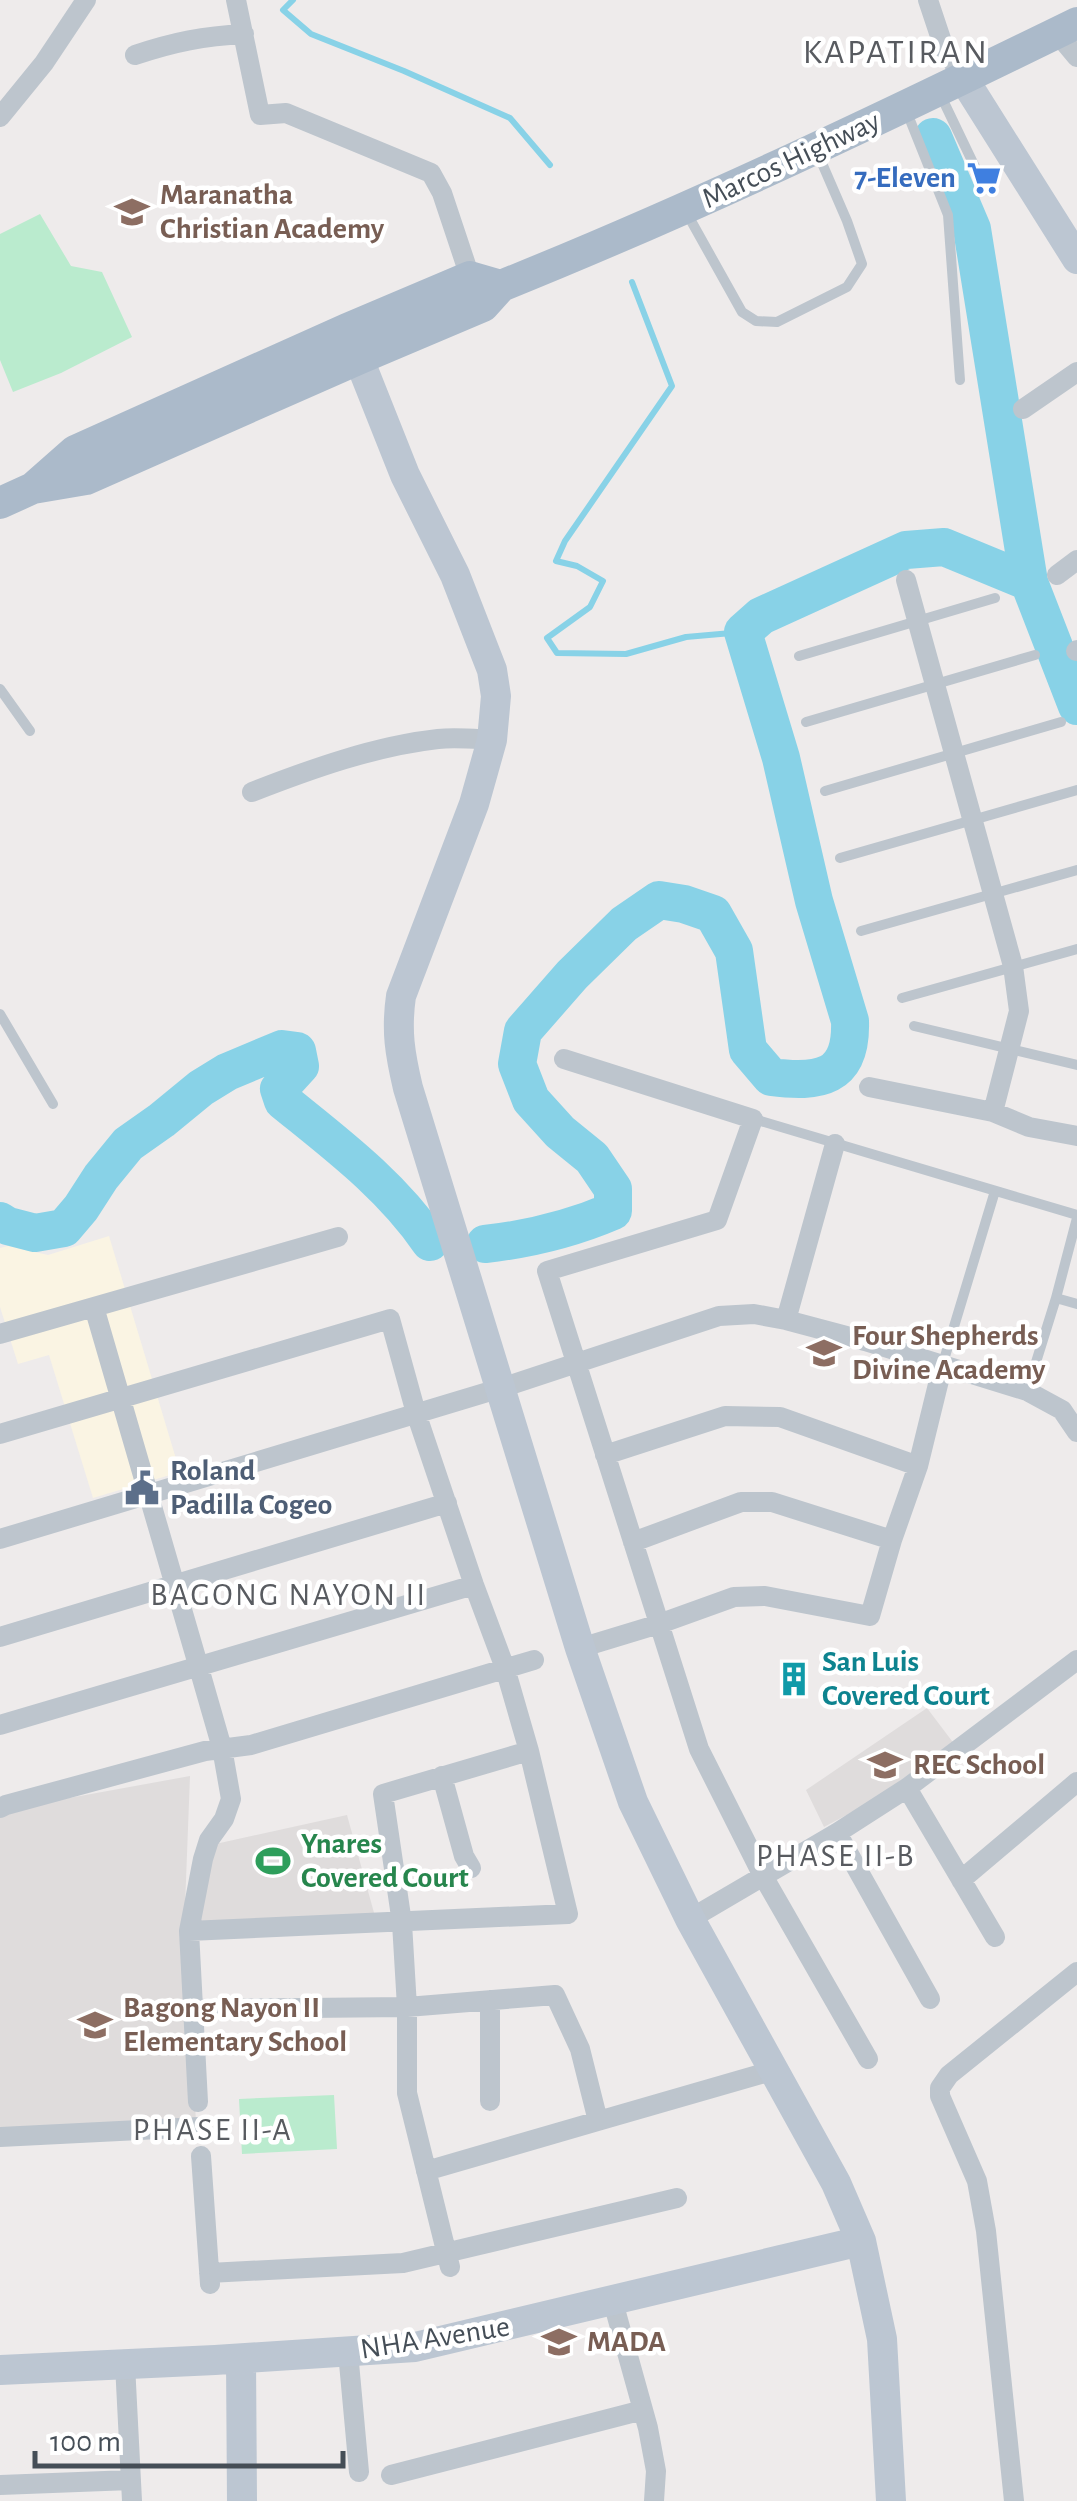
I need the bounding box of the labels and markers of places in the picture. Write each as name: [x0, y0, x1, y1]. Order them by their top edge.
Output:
supermarket icon: 7-Eleven: [965, 159, 1003, 197]
place label: 7-Eleven: [854, 163, 956, 193]
place label: Maranatha Christian Academy: [160, 180, 385, 244]
school or university icon: Maranatha Christian Academy: [113, 193, 151, 231]
place label: Four Shepherds Divine Academy: [852, 1321, 1046, 1385]
school or university icon: Four Shepherds Divine Academy: [805, 1334, 843, 1372]
place label: Roland Padilla Cogeo: [170, 1456, 332, 1520]
public building icon: Roland Padilla Cogeo: [123, 1469, 161, 1507]
place label: San Luis Covered Court: [822, 1647, 990, 1711]
building icon: San Luis Covered Court: [775, 1660, 813, 1698]
school or university icon: REC School: [866, 1746, 904, 1784]
place label: REC School: [913, 1750, 1045, 1780]
place label: Ynares Covered Court: [301, 1829, 469, 1893]
sports icon: Ynares Covered Court: [254, 1842, 292, 1880]
place label: Bagong Nayon II Elementary School: [123, 1993, 347, 2057]
school or university icon: Bagong Nayon II Elementary School: [76, 2006, 114, 2044]
school or university icon: MADA: [540, 2323, 578, 2361]
place label: MADA: [587, 2327, 666, 2357]

